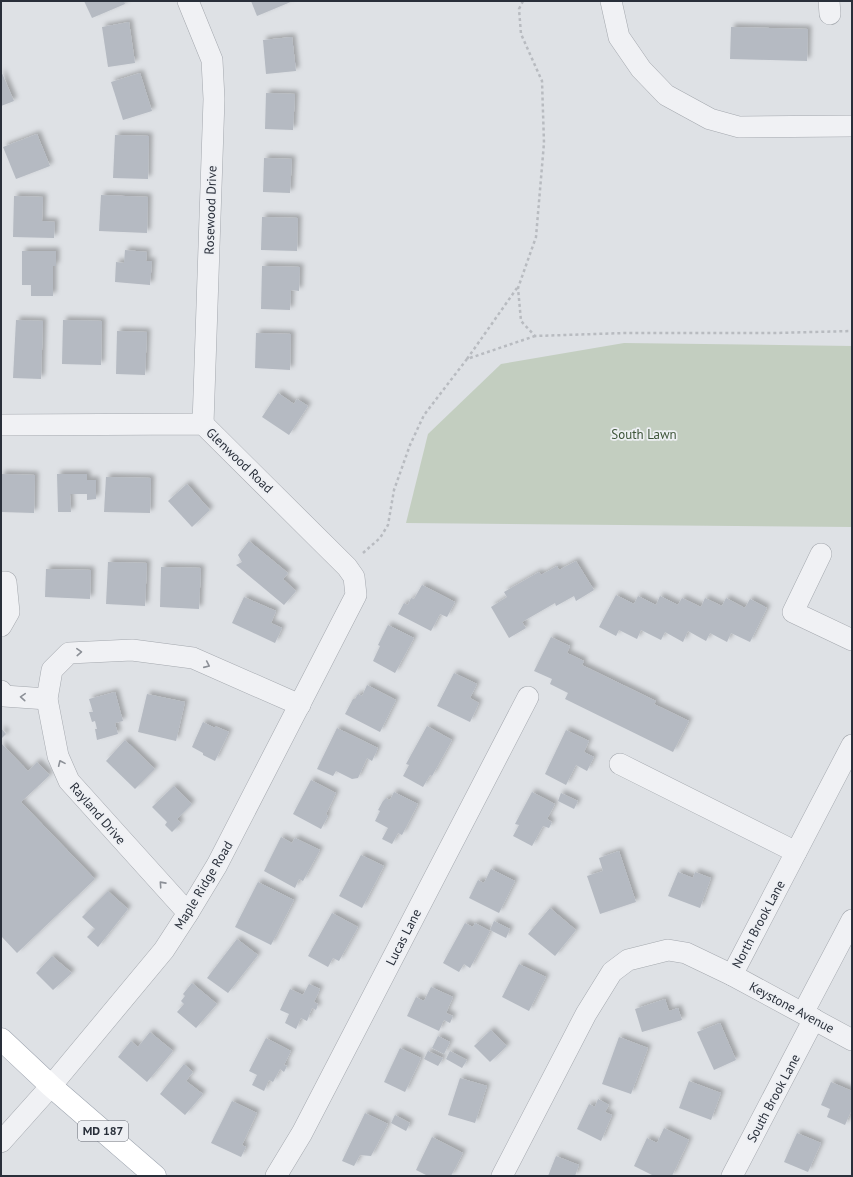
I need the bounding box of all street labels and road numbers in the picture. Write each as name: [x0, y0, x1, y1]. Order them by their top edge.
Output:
street label: Rosewood Drive: [200, 165, 221, 255]
street label: Glenwood Road: [203, 424, 277, 497]
street label: Rayland Drive: [66, 779, 129, 848]
street label: Maple Ridge Road: [170, 838, 237, 933]
street label: North Brook Lane: [728, 877, 789, 971]
street label: Lucas Lane: [382, 906, 425, 968]
street label: Keystone Avenue: [746, 978, 837, 1037]
street label: South Brook Lane: [743, 1051, 804, 1145]
road number: MD 187: [78, 1121, 128, 1141]

